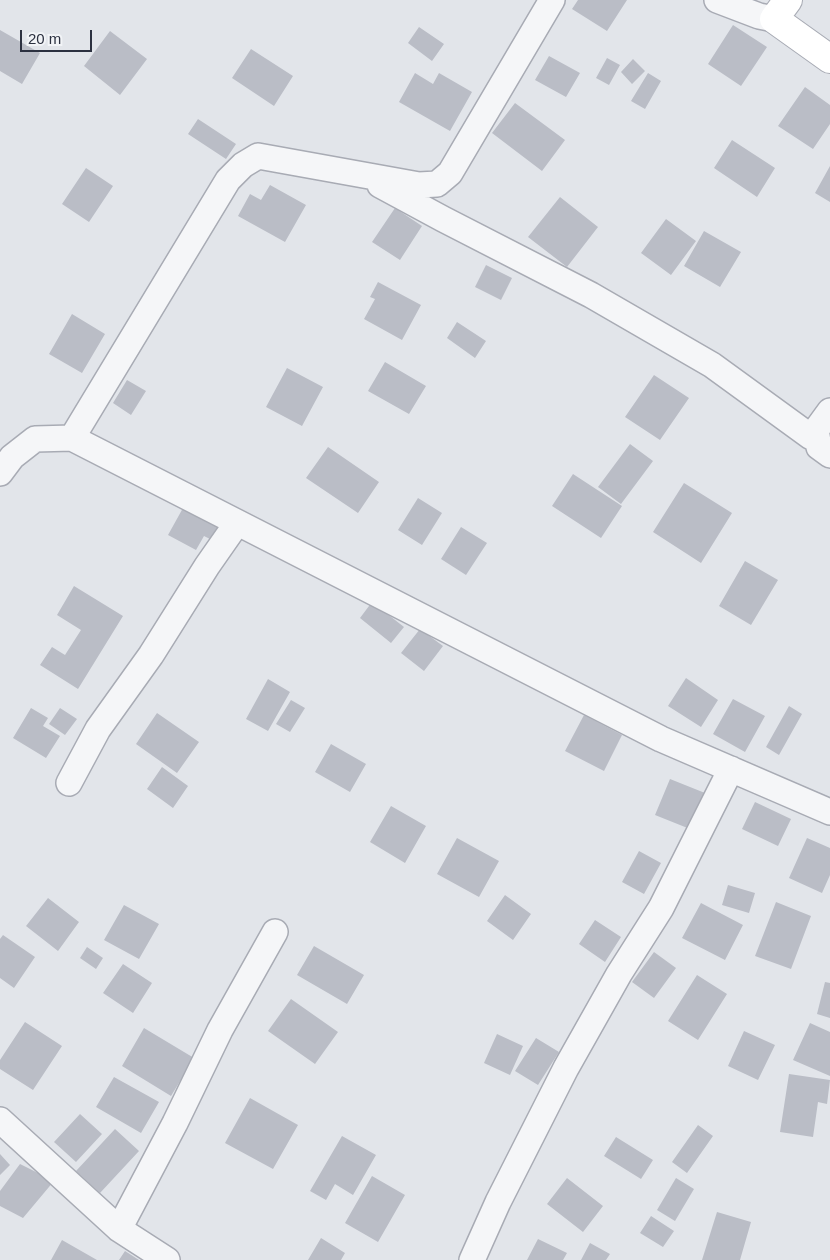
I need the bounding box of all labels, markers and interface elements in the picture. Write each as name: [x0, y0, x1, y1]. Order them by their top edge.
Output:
scale bar: [22, 20, 95, 52]
text: 20 m: [28, 30, 61, 47]

